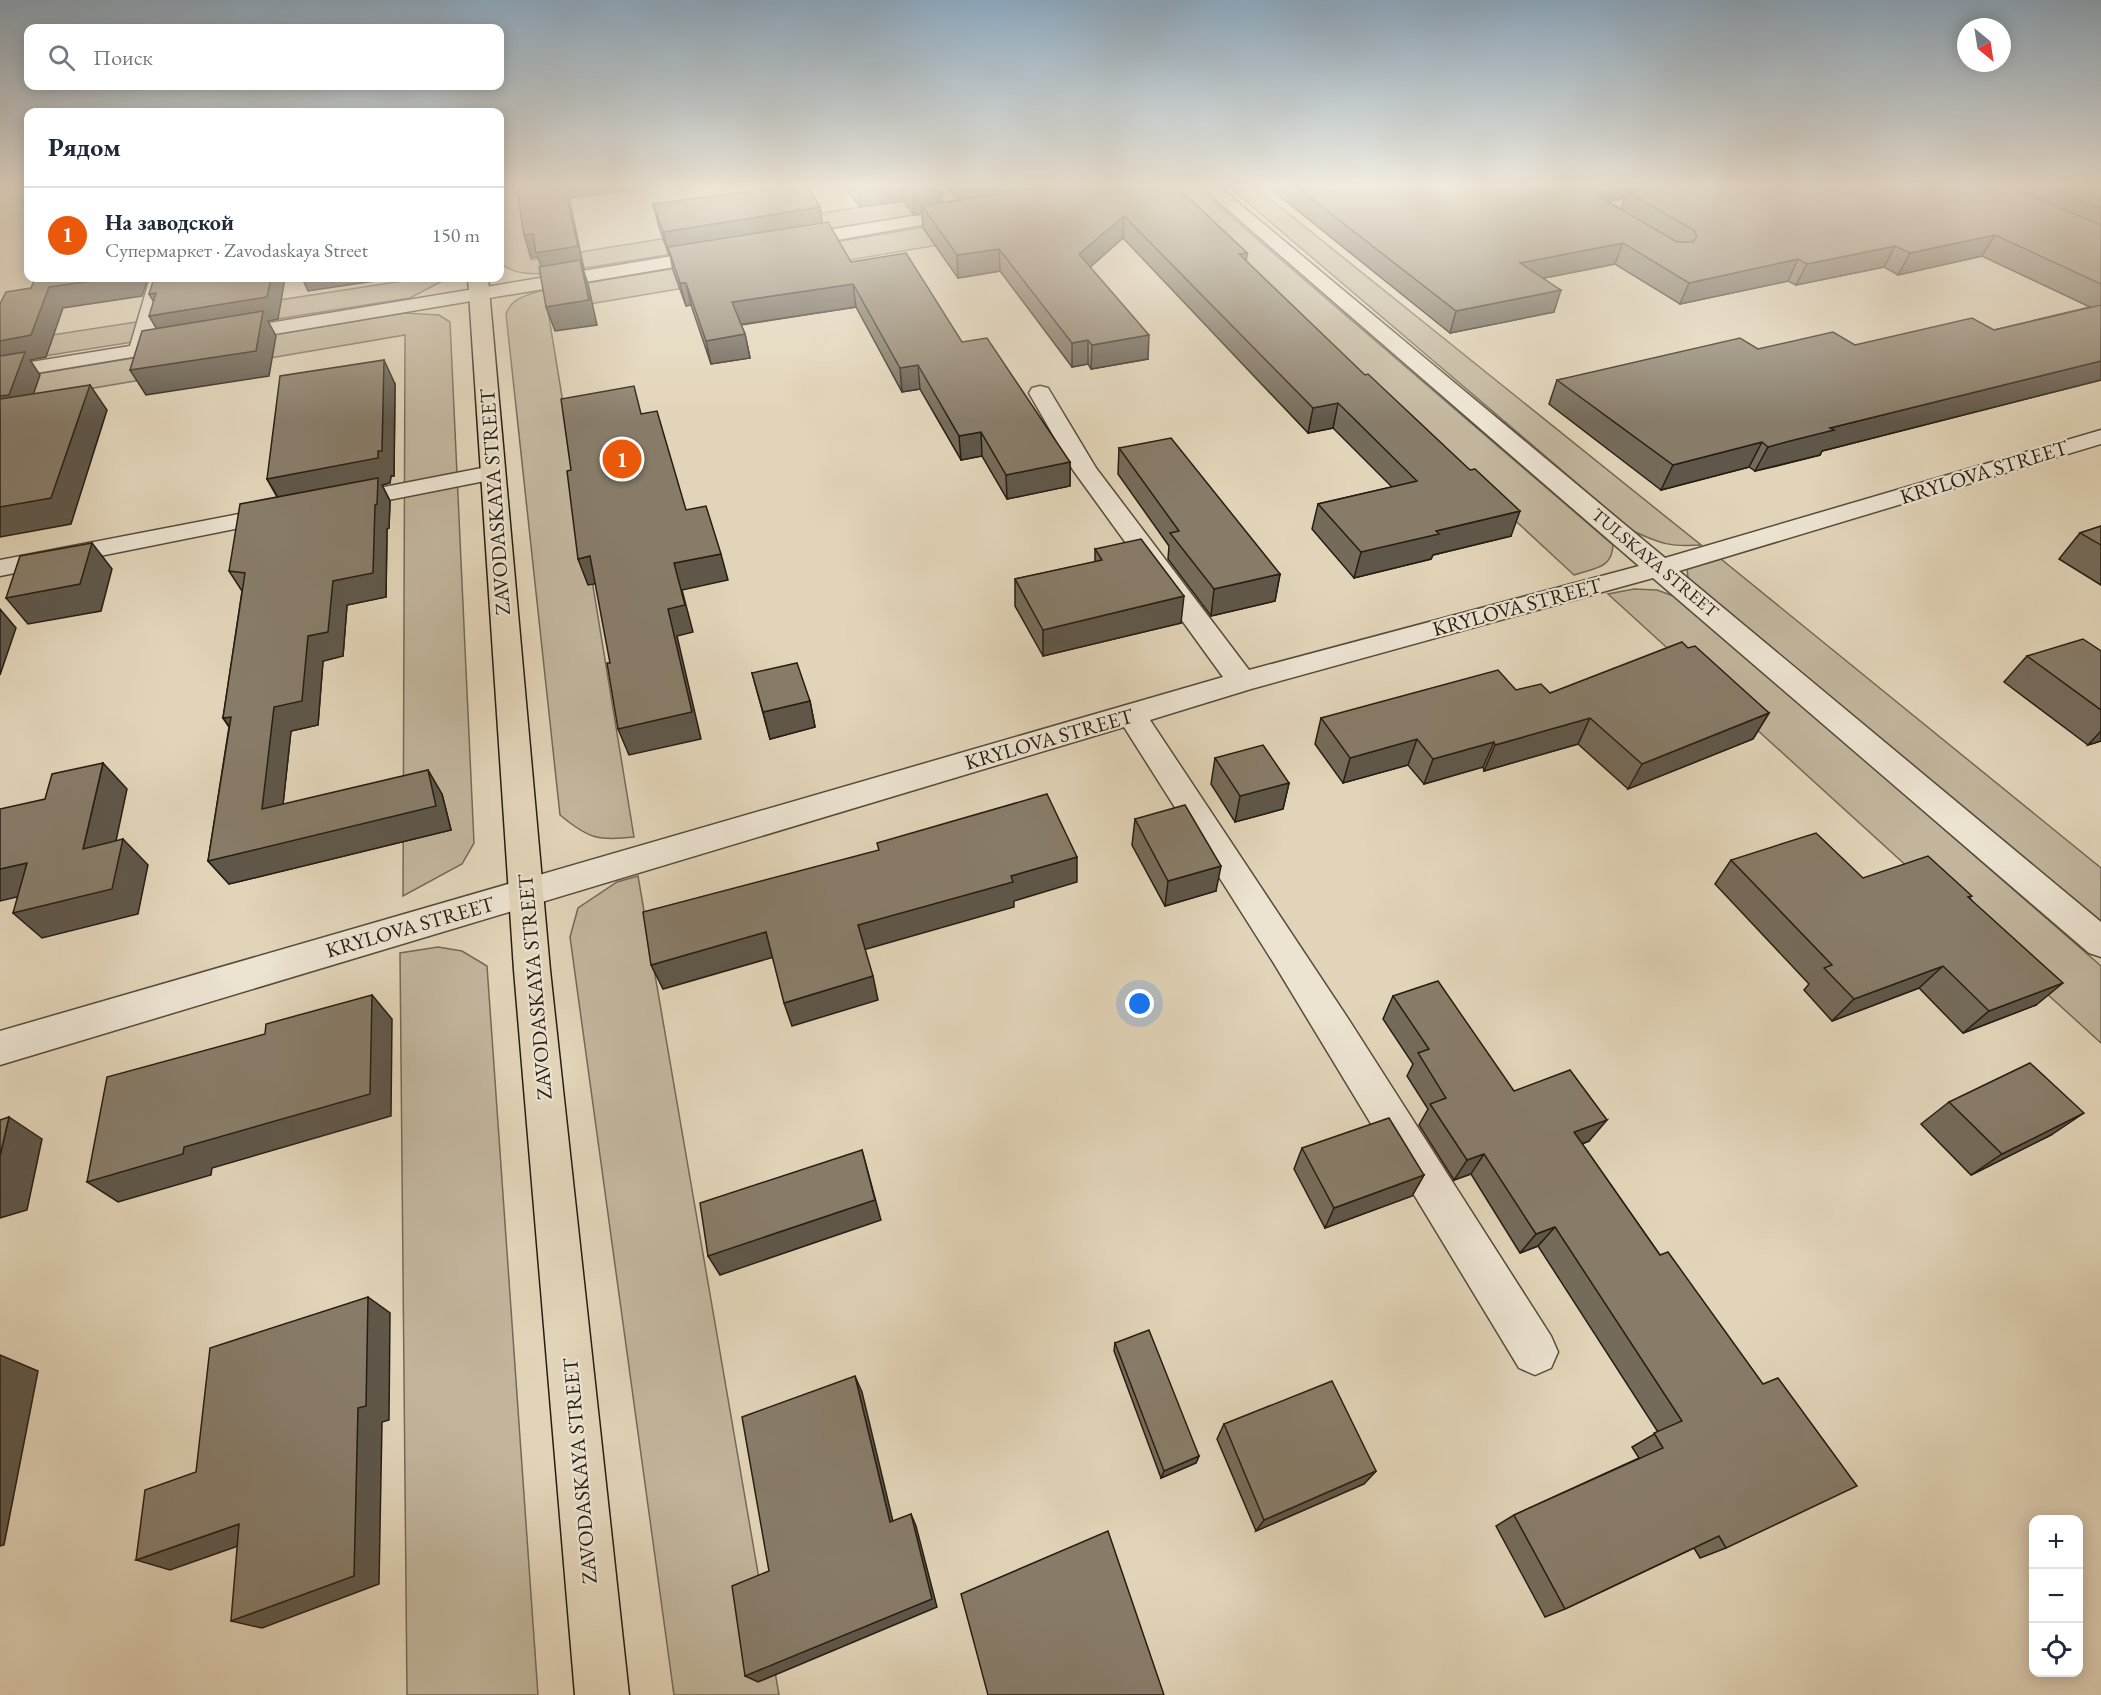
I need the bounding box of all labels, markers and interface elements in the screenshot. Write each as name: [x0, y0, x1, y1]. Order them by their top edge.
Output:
north arrow: [1957, 18, 2011, 72]
search box: [24, 24, 504, 90]
icon: search: [45, 41, 78, 74]
text: Поиск: [93, 43, 153, 72]
text: Рядом: [48, 130, 121, 164]
text: На заводской: [105, 208, 234, 237]
text: 1: [62, 222, 73, 248]
text: 150 m: [432, 222, 480, 248]
text: Супермаркет · Zavodaskaya Street: [105, 237, 368, 263]
street label: ZAVODASKAYA STREET: [473, 387, 516, 616]
street label: KRYLOVA STREET: [1897, 433, 2072, 510]
pin: 1: [602, 436, 642, 482]
street label: TULSKAYA STREET: [1587, 503, 1724, 623]
street label: KRYLOVA STREET: [1429, 571, 1605, 642]
street label: KRYLOVA STREET: [962, 701, 1137, 775]
street label: ZAVODASKAYA STREET: [511, 872, 558, 1101]
street label: KRYLOVA STREET: [323, 889, 498, 963]
your location: [1125, 989, 1154, 1018]
street label: ZAVODASKAYA STREET: [556, 1356, 603, 1585]
map controls: [2029, 1515, 2083, 1677]
button: +: [2029, 1515, 2083, 1569]
button: −: [2029, 1569, 2083, 1623]
button: locate: [2029, 1623, 2083, 1677]

